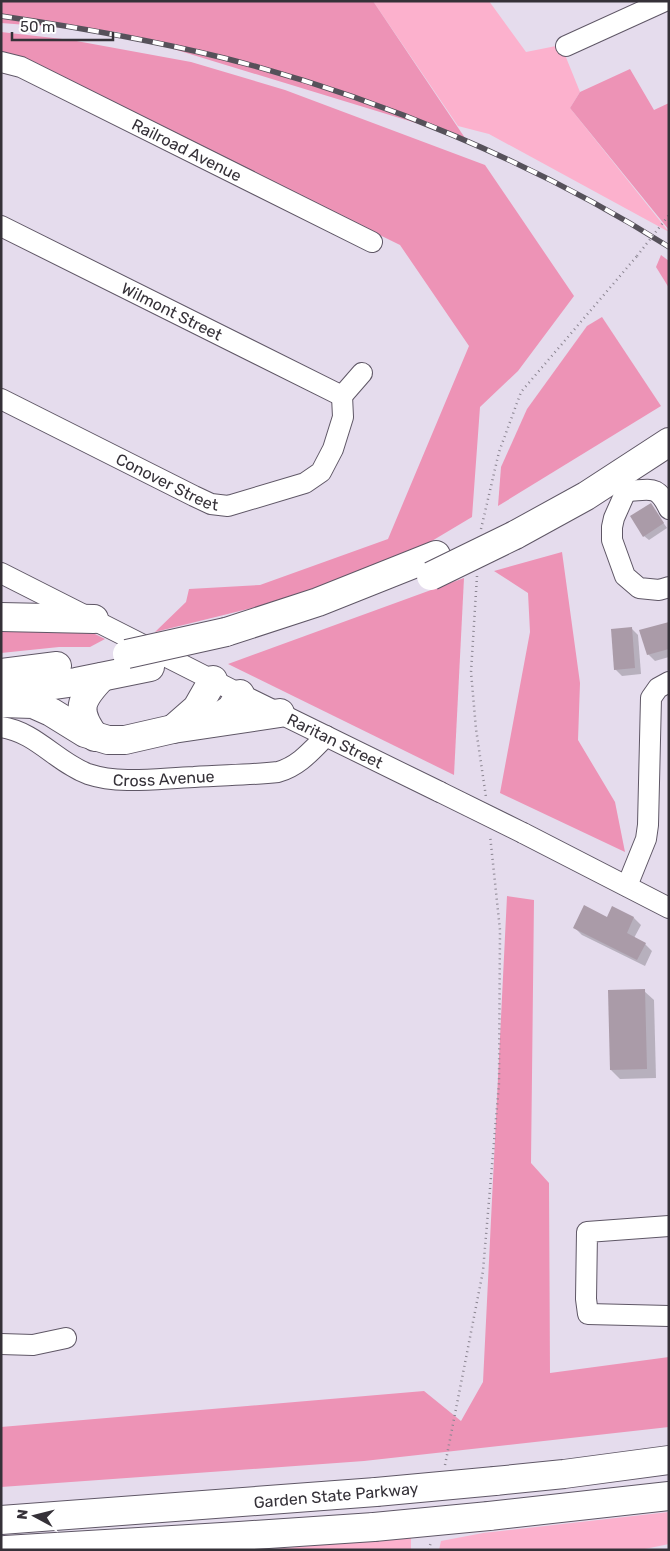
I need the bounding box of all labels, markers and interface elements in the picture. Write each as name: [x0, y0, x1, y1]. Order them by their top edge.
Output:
scale bar: [12, 10, 114, 42]
text: 50 m: [20, 18, 55, 36]
street label: Railroad Avenue: [129, 115, 245, 185]
street label: Wilmont Street: [118, 279, 225, 345]
street label: Conover Street: [113, 449, 219, 515]
street label: Raritan Street: [284, 710, 386, 773]
street label: Cross Avenue: [112, 767, 215, 790]
street label: Garden State Parkway: [253, 1479, 419, 1512]
north arrow: [10, 1491, 60, 1541]
text: N: [14, 1508, 32, 1521]

